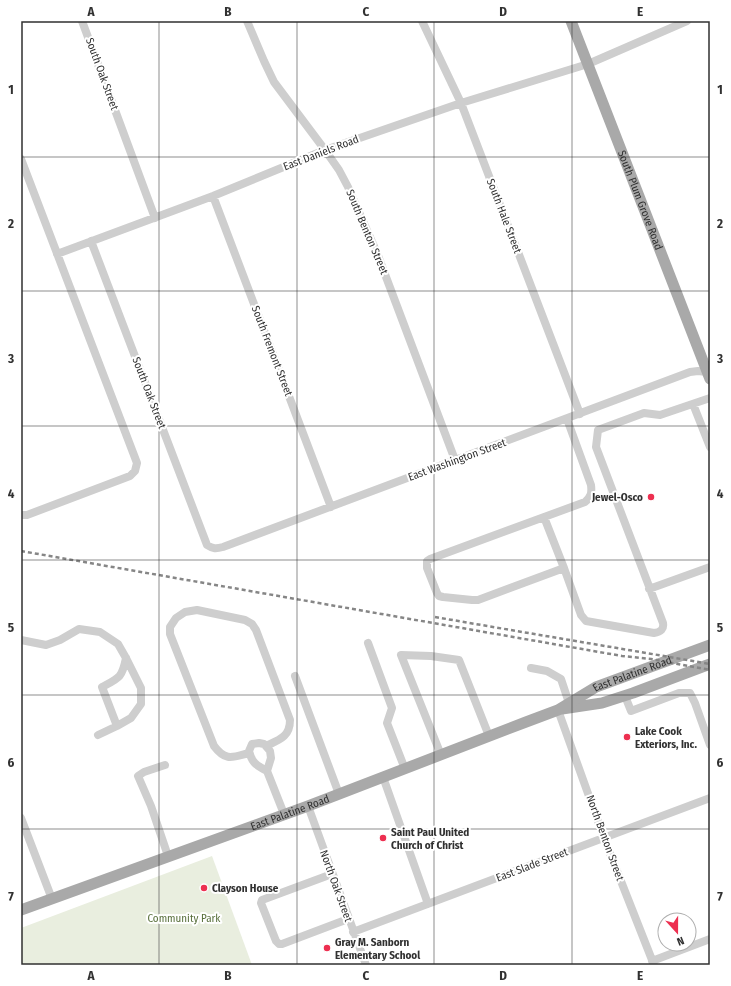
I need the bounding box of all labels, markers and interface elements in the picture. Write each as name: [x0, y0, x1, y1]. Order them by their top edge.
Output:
text: A: [86, 4, 95, 19]
text: B: [224, 4, 232, 19]
text: C: [363, 4, 370, 19]
text: D: [499, 4, 507, 19]
text: E: [637, 4, 643, 19]
street label: South Oak Street: [83, 36, 121, 112]
text: 1: [8, 82, 14, 97]
text: 1: [717, 82, 723, 97]
street label: East Daniels Road: [281, 133, 361, 173]
street label: South Plum Grove Road: [615, 148, 666, 252]
street label: South Hale Street: [484, 177, 524, 256]
street label: South Benton Street: [343, 188, 391, 277]
text: 2: [7, 216, 14, 231]
text: 2: [716, 216, 723, 231]
street label: South Fremont Street: [249, 304, 295, 398]
text: 3: [7, 351, 14, 366]
text: 3: [716, 351, 723, 366]
street label: South Oak Street: [129, 355, 169, 431]
street label: East Washington Street: [406, 436, 508, 484]
text: 4: [8, 486, 15, 501]
text: 4: [717, 486, 724, 501]
place label: Jewel-Osco: [591, 491, 643, 504]
marker: Jewel-Osco: [646, 492, 656, 502]
text: 5: [8, 620, 14, 635]
text: 5: [717, 620, 723, 635]
street label: East Palatine Road: [590, 653, 673, 694]
place label: Lake Cook Exteriors, Inc.: [635, 725, 698, 751]
marker: Lake Cook Exteriors, Inc.: [622, 732, 632, 742]
text: 6: [8, 755, 15, 770]
text: 6: [717, 755, 724, 770]
street label: East Palatine Road: [249, 792, 331, 833]
street label: North Benton Street: [583, 793, 627, 883]
place label: Saint Paul United Church of Christ: [391, 826, 469, 852]
marker: Saint Paul United Church of Christ: [378, 833, 388, 843]
street label: East Slade Street: [494, 845, 570, 885]
street label: North Oak Street: [317, 848, 355, 924]
place label: Clayson House: [212, 882, 279, 895]
marker: Clayson House: [199, 883, 209, 893]
text: 7: [8, 889, 14, 904]
text: 7: [717, 889, 723, 904]
park label: Community Park: [148, 912, 221, 925]
north arrow: [657, 912, 697, 952]
text: N: [675, 934, 686, 948]
place label: Gray M. Sanborn Elementary School: [335, 936, 421, 962]
marker: Gray M. Sanborn Elementary School: [322, 943, 332, 953]
text: A: [86, 968, 95, 983]
text: B: [224, 968, 232, 983]
text: C: [363, 968, 370, 983]
text: D: [499, 968, 507, 983]
text: E: [637, 968, 643, 983]

